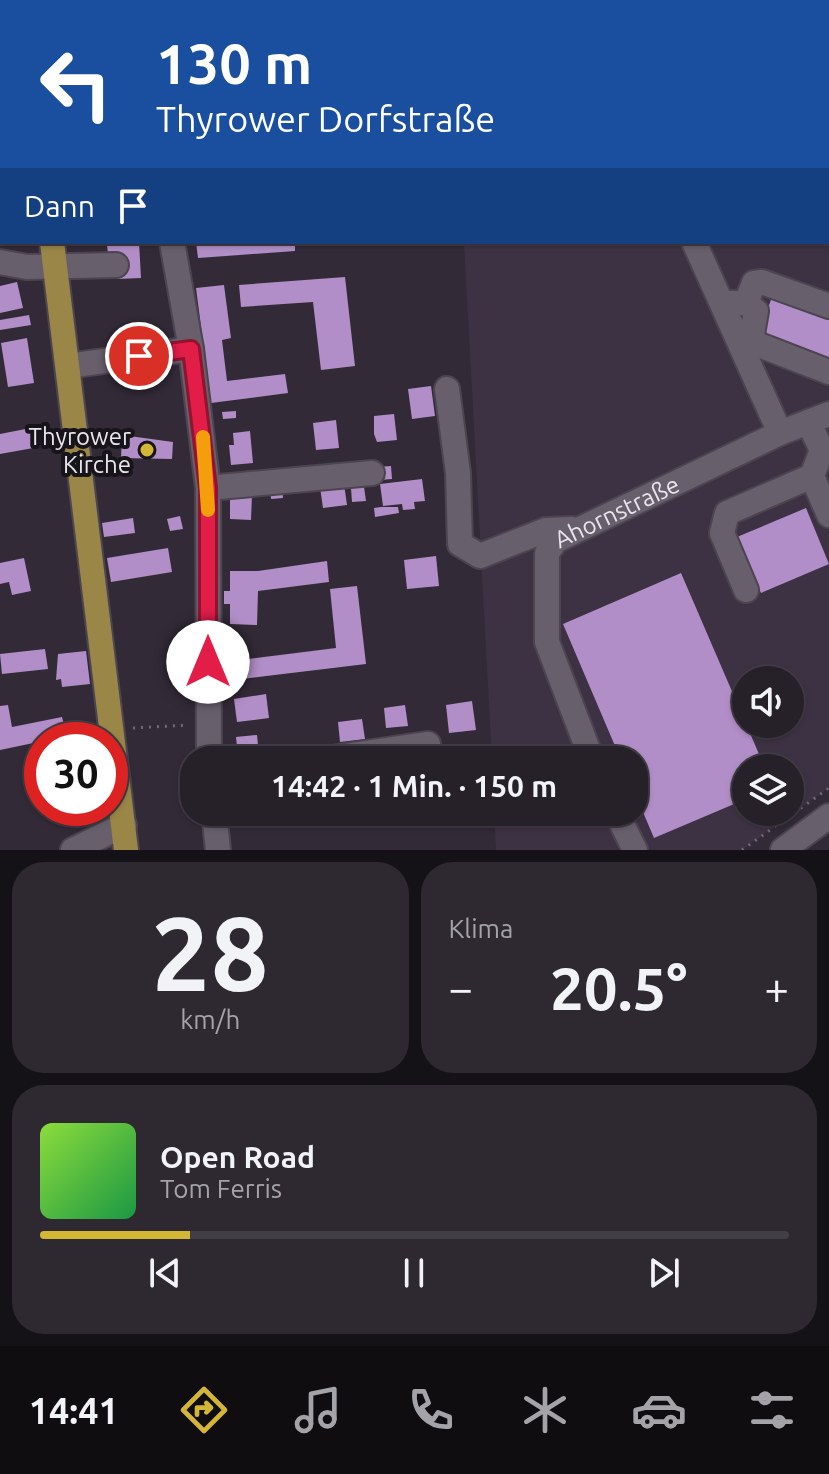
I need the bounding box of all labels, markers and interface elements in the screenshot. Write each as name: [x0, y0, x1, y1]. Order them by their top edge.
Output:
icon: left: [24, 32, 128, 136]
text: 130 m: [156, 32, 312, 95]
text: Thyrower Dorfstraße: [156, 98, 495, 139]
icon: arrive: [111, 184, 155, 228]
text: Dann: [24, 189, 95, 223]
pin: [105, 322, 173, 390]
icon: arrive: [117, 334, 161, 378]
place label: Thyrower Kirche: [29, 423, 131, 478]
marker: Thyrower Kirche: [138, 441, 156, 459]
street label: Ahornstraße: [550, 470, 683, 553]
position arrow: [166, 620, 250, 704]
map controls: [732, 666, 804, 826]
button: sound: [732, 666, 804, 738]
speed limit sign: 30: [24, 722, 128, 826]
button: layers: [732, 754, 804, 826]
text: 14:42 · 1 Min. · 150 m: [271, 769, 557, 803]
text: 28: [152, 894, 269, 1011]
text: Klima: [449, 914, 513, 943]
text: 20.5°: [550, 954, 687, 1021]
text: −: [449, 963, 473, 1012]
text: +: [764, 963, 789, 1012]
text: km/h: [180, 1005, 240, 1034]
text: Open Road: [160, 1140, 315, 1174]
text: Tom Ferris: [160, 1174, 282, 1203]
icon: previous: [143, 1251, 187, 1295]
icon: pause: [392, 1251, 436, 1295]
icon: next: [642, 1251, 686, 1295]
icon: directions: [176, 1382, 232, 1438]
icon: music: [290, 1382, 346, 1438]
icon: phone: [403, 1382, 459, 1438]
icon: climate: [517, 1382, 573, 1438]
icon: car: [631, 1382, 687, 1438]
icon: filters: [744, 1382, 800, 1438]
text: 14:41: [29, 1390, 119, 1431]

